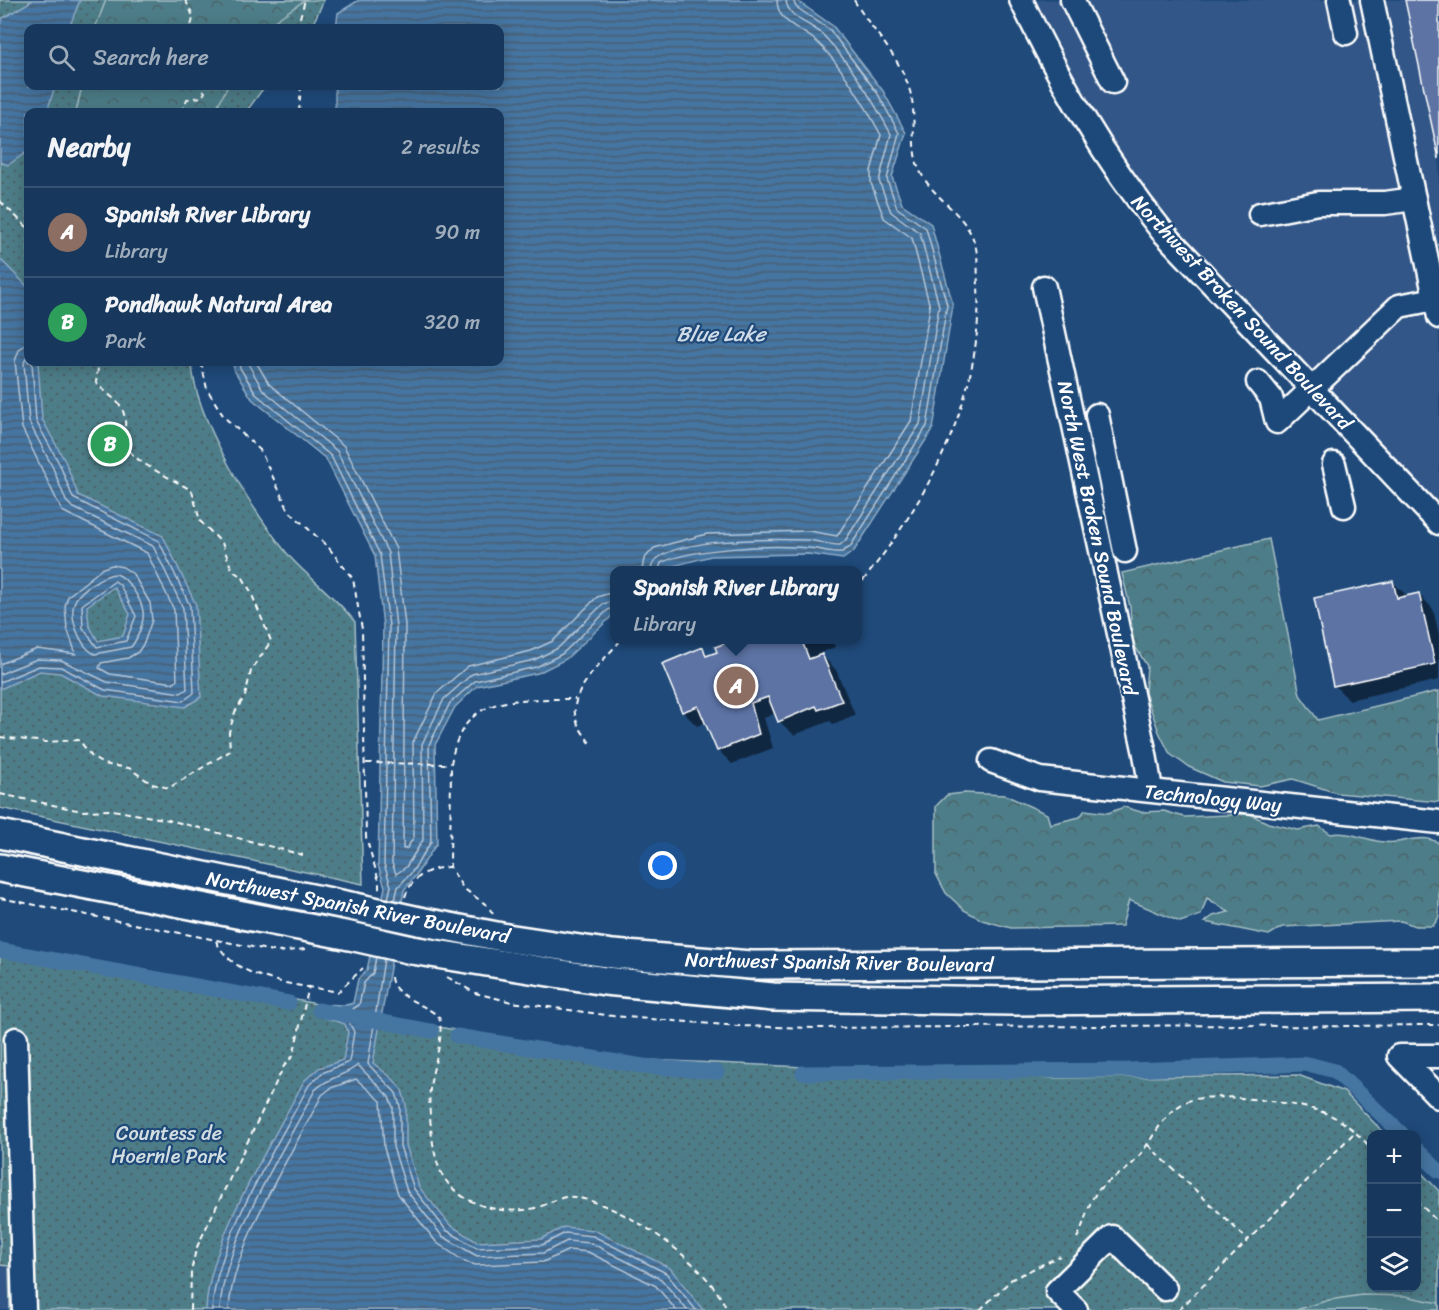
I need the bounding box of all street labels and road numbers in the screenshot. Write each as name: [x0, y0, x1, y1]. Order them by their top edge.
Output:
street label: Northwest Broken Sound Boulevard: [1122, 186, 1362, 440]
street label: North West Broken Sound Boulevard: [1047, 378, 1148, 700]
street label: Technology Way: [1142, 774, 1284, 823]
street label: Northwest Spanish River Boulevard: [203, 861, 514, 954]
street label: Northwest Spanish River Boulevard: [684, 942, 995, 983]

